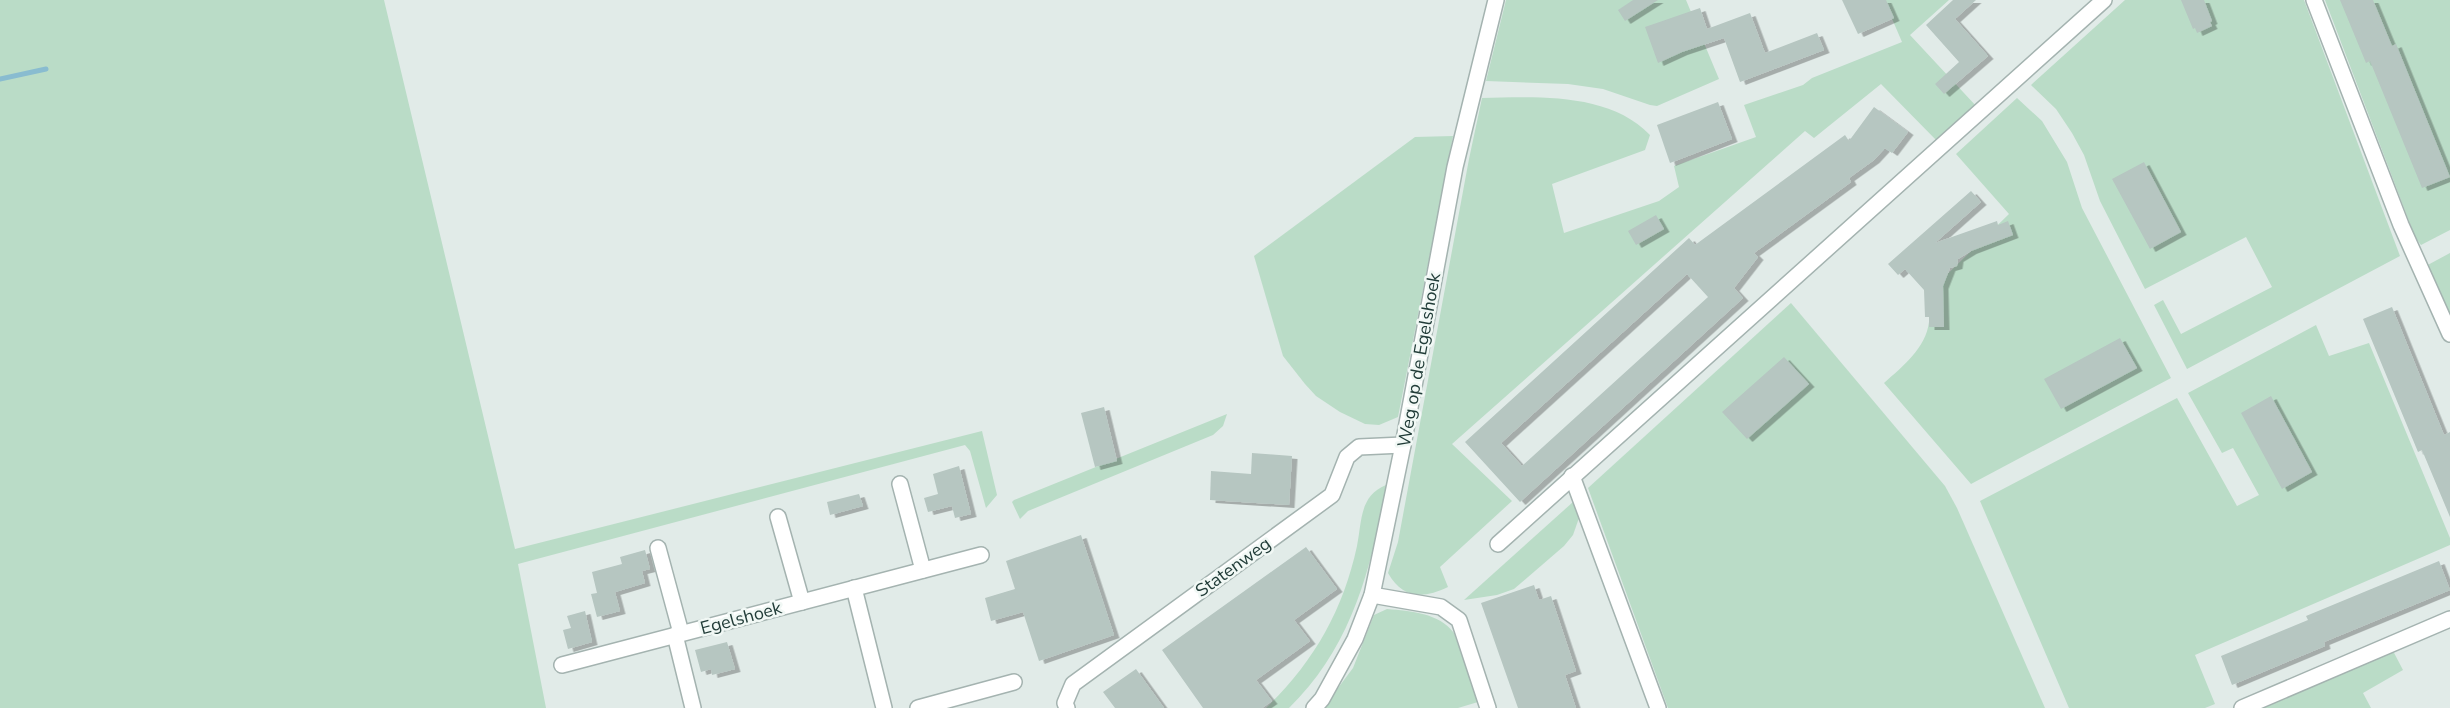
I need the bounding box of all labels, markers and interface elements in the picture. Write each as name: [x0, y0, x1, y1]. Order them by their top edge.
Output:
street label: Weg op de Egelshoek: [1392, 270, 1446, 449]
street label: Statenweg: [1190, 531, 1276, 603]
street label: Egelshoek: [698, 595, 785, 640]

